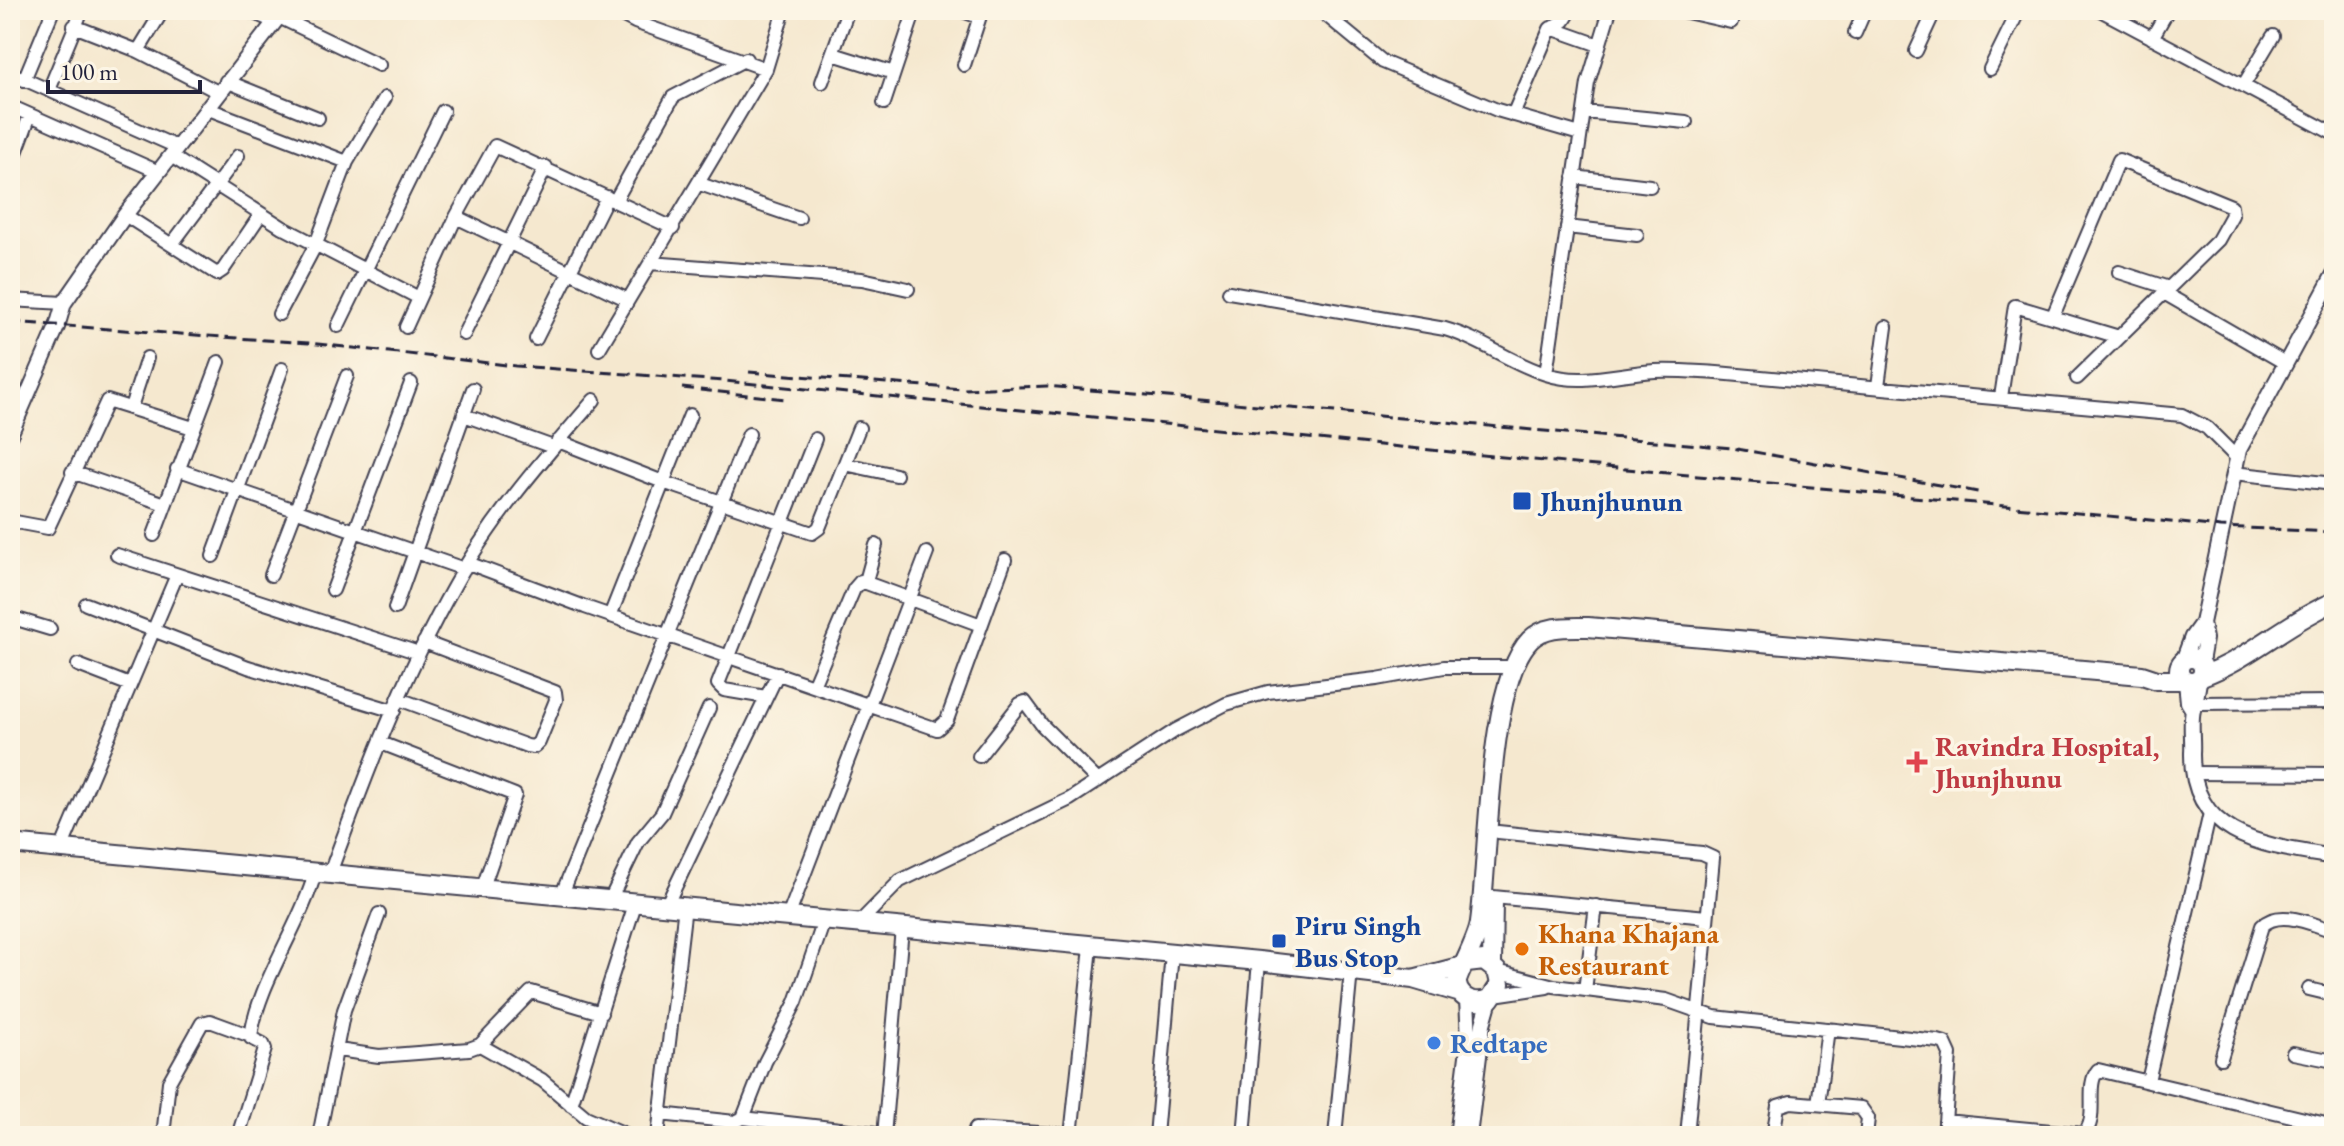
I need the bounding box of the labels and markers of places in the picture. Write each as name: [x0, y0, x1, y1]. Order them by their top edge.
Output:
place label: Jhunjhunun: [1537, 483, 1683, 519]
marker: Jhunjhunun: [1511, 490, 1533, 512]
place label: Ravindra Hospital, Jhunjhunu: [1932, 728, 2160, 796]
marker: Ravindra Hospital, Jhunjhunu: [1906, 751, 1928, 773]
place label: Piru Singh Bus Stop: [1295, 907, 1422, 975]
place label: Khana Khajana Restaurant: [1538, 915, 1720, 983]
marker: Piru Singh Bus Stop: [1270, 932, 1288, 950]
marker: Khana Khajana Restaurant: [1513, 940, 1531, 958]
place label: Redtape: [1450, 1025, 1548, 1061]
marker: Redtape: [1425, 1034, 1443, 1052]

